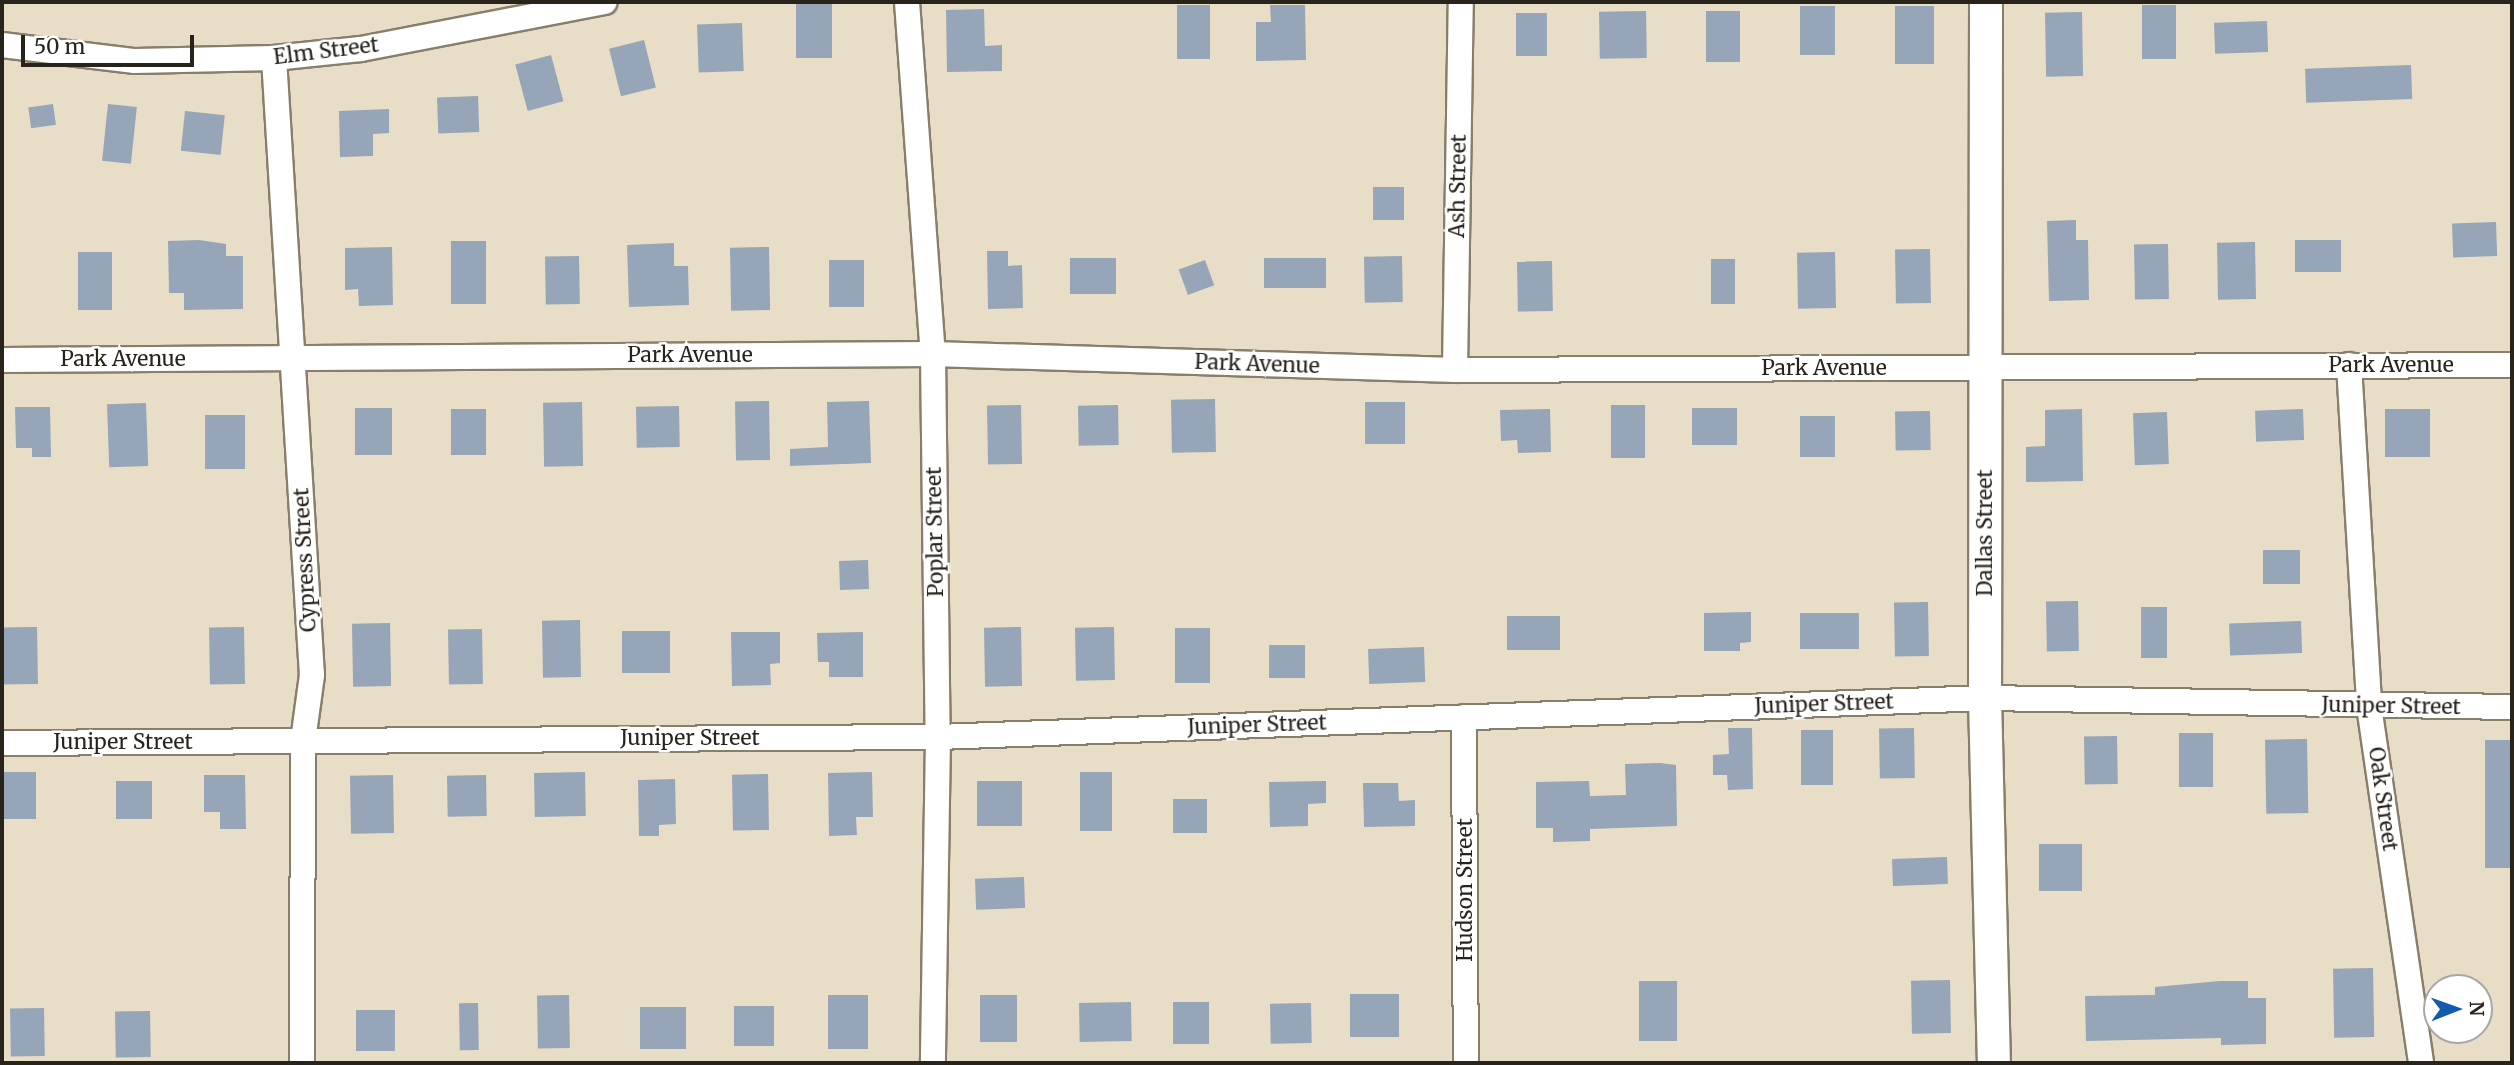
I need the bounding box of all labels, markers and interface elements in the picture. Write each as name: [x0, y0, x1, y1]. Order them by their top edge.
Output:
scale bar: [24, 21, 198, 65]
street label: Elm Street: [272, 32, 380, 70]
text: 50 m: [34, 33, 85, 60]
street label: Ash Street: [1444, 134, 1472, 238]
street label: Park Avenue: [627, 342, 753, 368]
street label: Park Avenue: [60, 346, 186, 372]
street label: Park Avenue: [1194, 349, 1320, 379]
street label: Park Avenue: [2328, 352, 2454, 378]
street label: Park Avenue: [1761, 355, 1887, 381]
street label: Poplar Street: [921, 467, 949, 597]
street label: Dallas Street: [1972, 470, 1998, 596]
street label: Cypress Street: [289, 487, 321, 633]
street label: Juniper Street: [1754, 689, 1894, 719]
street label: Juniper Street: [2321, 692, 2461, 720]
street label: Juniper Street: [1187, 710, 1327, 740]
street label: Juniper Street: [620, 725, 760, 751]
street label: Juniper Street: [53, 729, 193, 755]
street label: Oak Street: [2363, 745, 2403, 853]
street label: Hudson Street: [1452, 818, 1478, 962]
north arrow: [2423, 974, 2493, 1044]
text: N: [2465, 1001, 2489, 1016]

